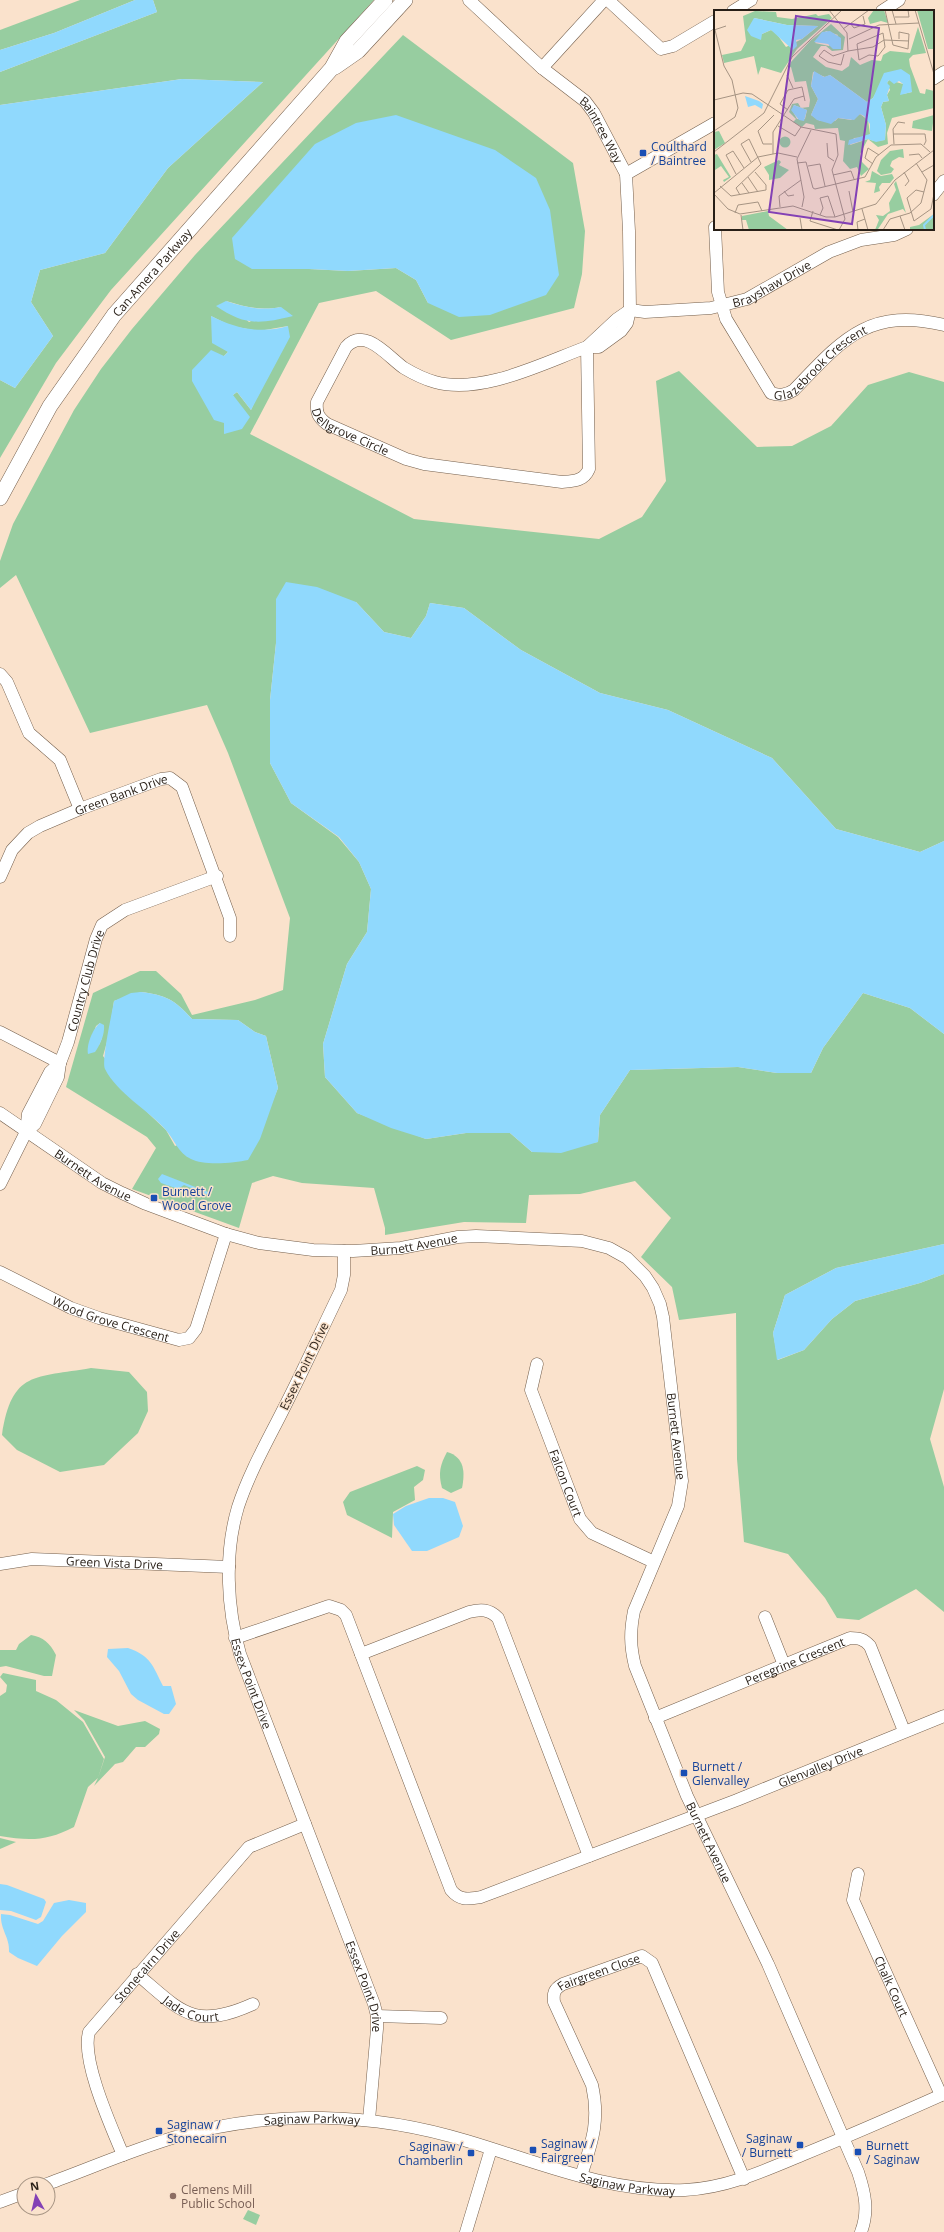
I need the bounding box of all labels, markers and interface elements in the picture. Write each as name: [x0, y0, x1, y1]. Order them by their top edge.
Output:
inset map: [714, 10, 934, 230]
street label: Baintree Way: [577, 92, 628, 167]
place label: Coulthard / Baintree: [651, 138, 707, 169]
marker: Coulthard / Baintree: [638, 148, 648, 158]
street label: Can-Amera Parkway: [108, 224, 196, 320]
street label: Brayshaw Drive: [731, 256, 814, 311]
street label: Glazebrook Crescent: [773, 321, 869, 403]
street label: Dellgrove Circle: [308, 406, 392, 459]
street label: Green Bank Drive: [72, 770, 169, 819]
street label: Country Club Drive: [63, 926, 108, 1033]
street label: Burnett Avenue: [51, 1145, 135, 1205]
place label: Burnett / Wood Grove: [162, 1183, 232, 1214]
marker: Burnett / Wood Grove: [149, 1193, 159, 1203]
street label: Burnett Avenue: [370, 1229, 459, 1258]
street label: Wood Grove Crescent: [50, 1292, 171, 1345]
street label: Essex Point Drive: [275, 1319, 333, 1413]
street label: Burnett Avenue: [663, 1392, 690, 1481]
street label: Falcon Court: [546, 1447, 587, 1519]
street label: Green Vista Drive: [66, 1552, 164, 1573]
street label: Peregrine Crescent: [742, 1633, 847, 1689]
street label: Essex Point Drive: [228, 1636, 276, 1731]
street label: Glenvalley Drive: [776, 1741, 865, 1791]
place label: Burnett / Glenvalley: [692, 1758, 750, 1789]
marker: Burnett / Glenvalley: [679, 1768, 689, 1778]
street label: Burnett Avenue: [683, 1799, 736, 1885]
street label: Stonecairn Drive: [110, 1925, 183, 2006]
street label: Essex Point Drive: [342, 1938, 386, 2033]
street label: Fairgreen Close: [553, 1949, 642, 1994]
street label: Chalk Court: [871, 1953, 913, 2019]
street label: Jade Court: [159, 1991, 220, 2025]
street label: Saginaw Parkway: [263, 2109, 362, 2129]
place label: Saginaw / Stonecairn: [167, 2116, 227, 2147]
marker: Saginaw / Stonecairn: [154, 2126, 164, 2136]
place label: Saginaw / Burnett: [742, 2130, 793, 2161]
place label: Saginaw / Fairgreen: [541, 2135, 595, 2166]
place label: Burnett / Saginaw: [866, 2137, 920, 2168]
place label: Saginaw / Chamberlin: [398, 2138, 464, 2169]
marker: Saginaw / Burnett: [795, 2140, 805, 2150]
marker: Saginaw / Fairgreen: [528, 2145, 538, 2155]
marker: Burnett / Saginaw: [853, 2147, 863, 2157]
marker: Saginaw / Chamberlin: [466, 2148, 476, 2158]
street label: Saginaw Parkway: [578, 2168, 676, 2199]
north arrow: [16, 2176, 56, 2216]
text: N: [29, 2178, 40, 2194]
place label: Clemens Mill Public School: [181, 2181, 255, 2212]
marker: Clemens Mill Public School: [168, 2191, 178, 2201]

